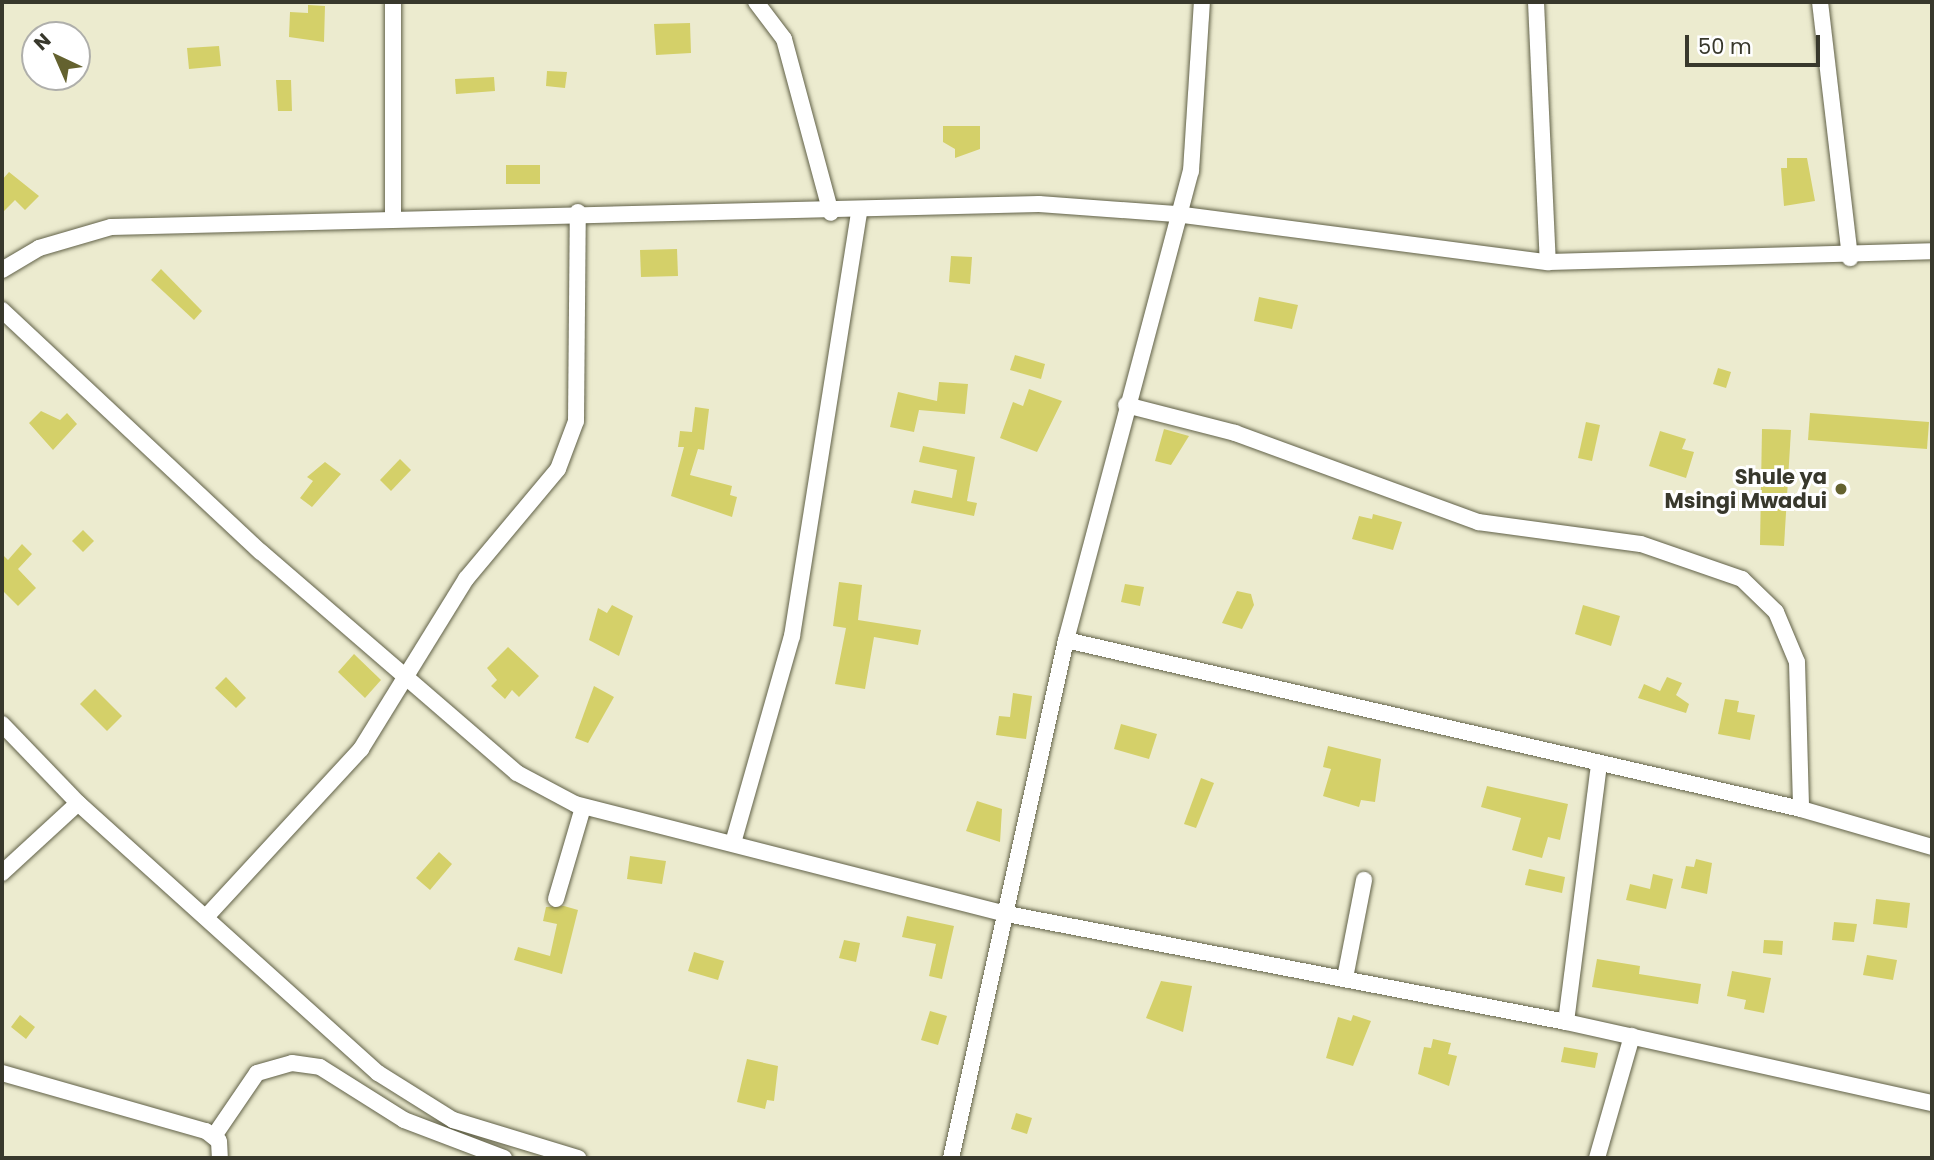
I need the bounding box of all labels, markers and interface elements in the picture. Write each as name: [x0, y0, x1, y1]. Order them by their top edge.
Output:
north arrow: [21, 21, 91, 91]
scale bar: [1689, 21, 1824, 65]
text: N: [28, 27, 57, 57]
text: 50 m: [1698, 32, 1752, 61]
place label: Shule ya Msingi Mwadui: [1664, 464, 1827, 514]
marker: Shule ya Msingi Mwadui: [1833, 481, 1849, 497]

